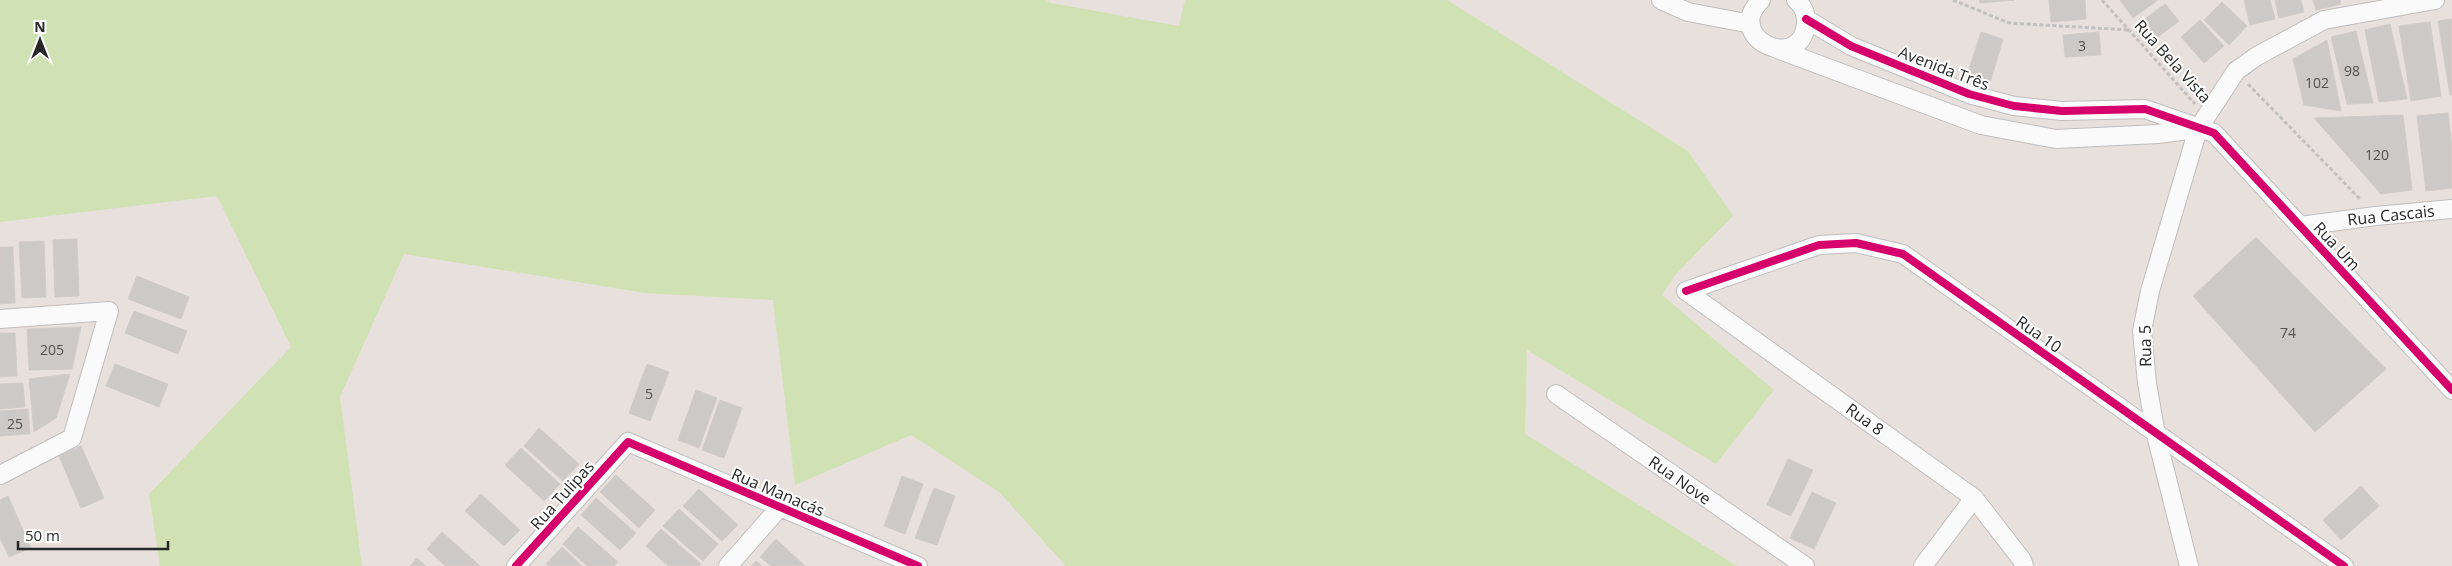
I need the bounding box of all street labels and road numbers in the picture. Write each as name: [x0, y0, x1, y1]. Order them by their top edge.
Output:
street label: Rua Bela Vista: [2130, 15, 2216, 107]
street label: Avenida Três: [1895, 41, 1993, 95]
street label: Rua Cascais: [2346, 199, 2436, 231]
street label: Rua Um: [2309, 217, 2365, 275]
street label: Rua 10: [2012, 310, 2066, 358]
street label: Rua 5: [2134, 325, 2156, 367]
street label: Rua 8: [1842, 398, 1888, 440]
street label: Rua Nove: [1644, 451, 1716, 509]
street label: Rua Tulipas: [525, 456, 599, 534]
street label: Rua Manacás: [728, 463, 828, 521]

